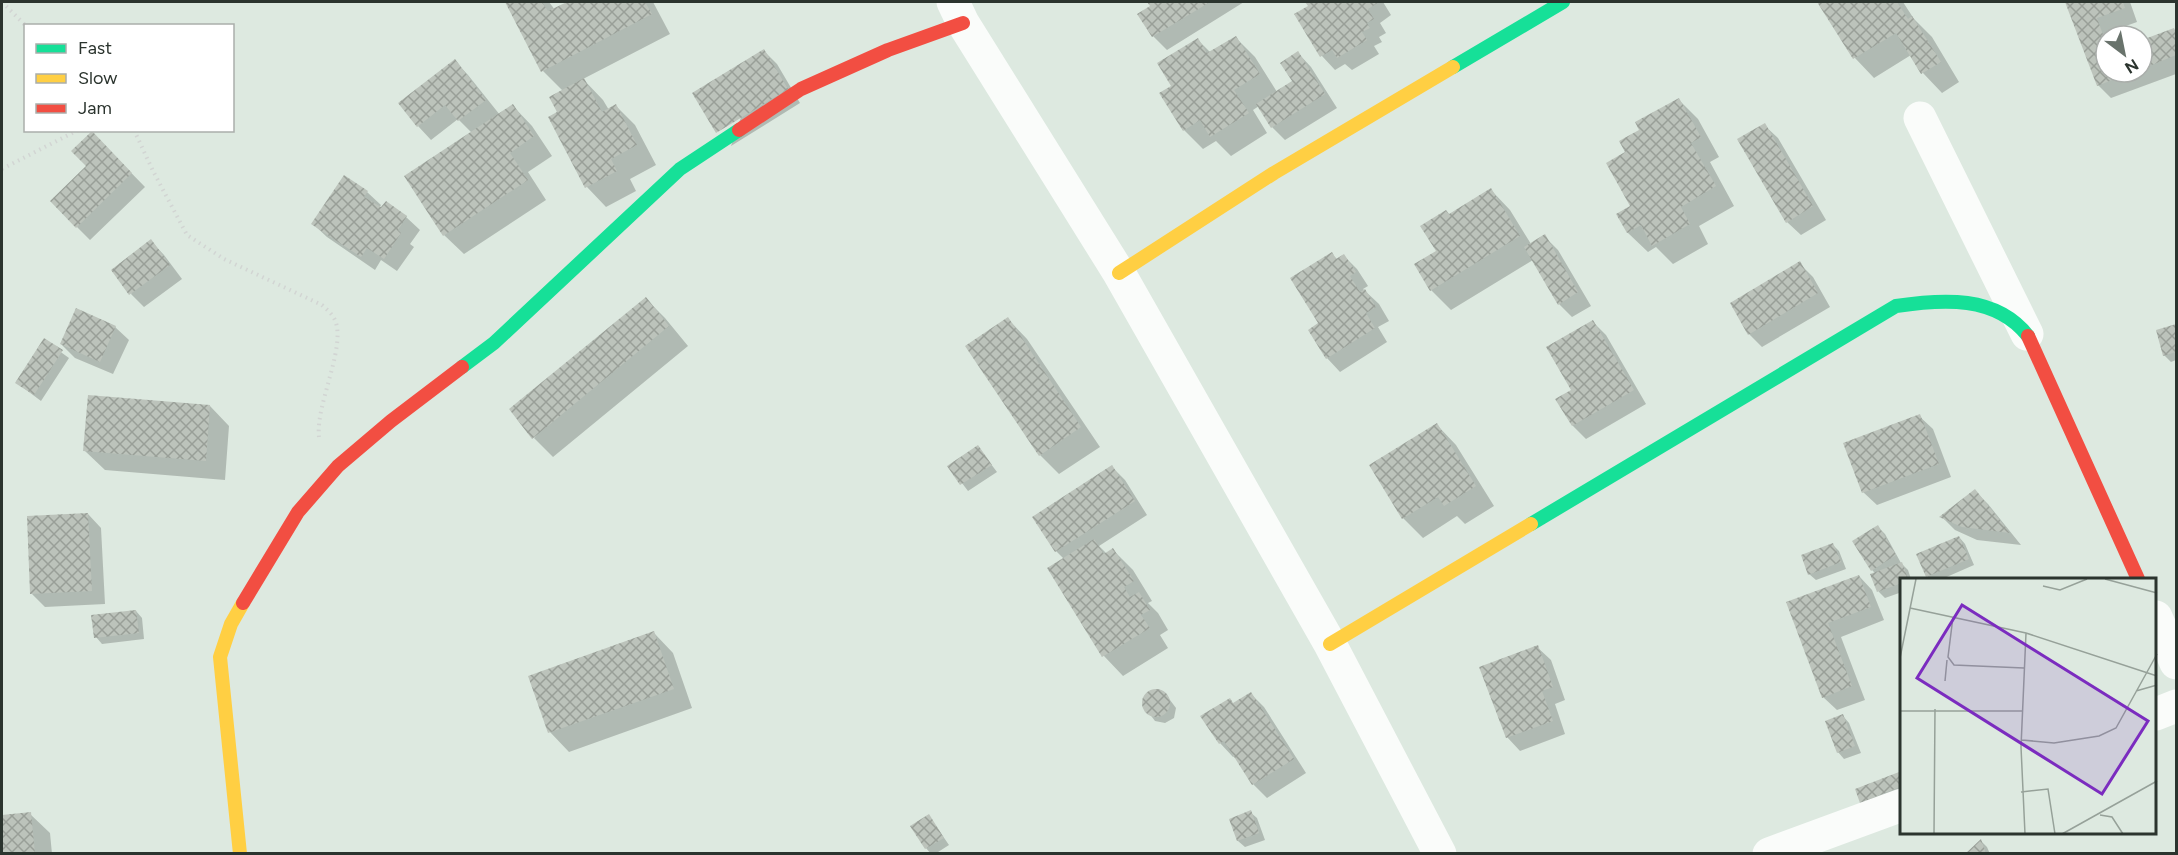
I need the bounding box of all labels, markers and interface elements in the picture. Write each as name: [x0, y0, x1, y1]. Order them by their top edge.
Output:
legend: [24, 24, 234, 132]
north arrow: [2094, 24, 2154, 84]
text: Fast: [78, 37, 112, 59]
text: N: [2121, 55, 2142, 78]
text: Slow: [78, 67, 117, 89]
text: Jam: [78, 97, 112, 119]
inset map: [1900, 578, 2157, 834]

